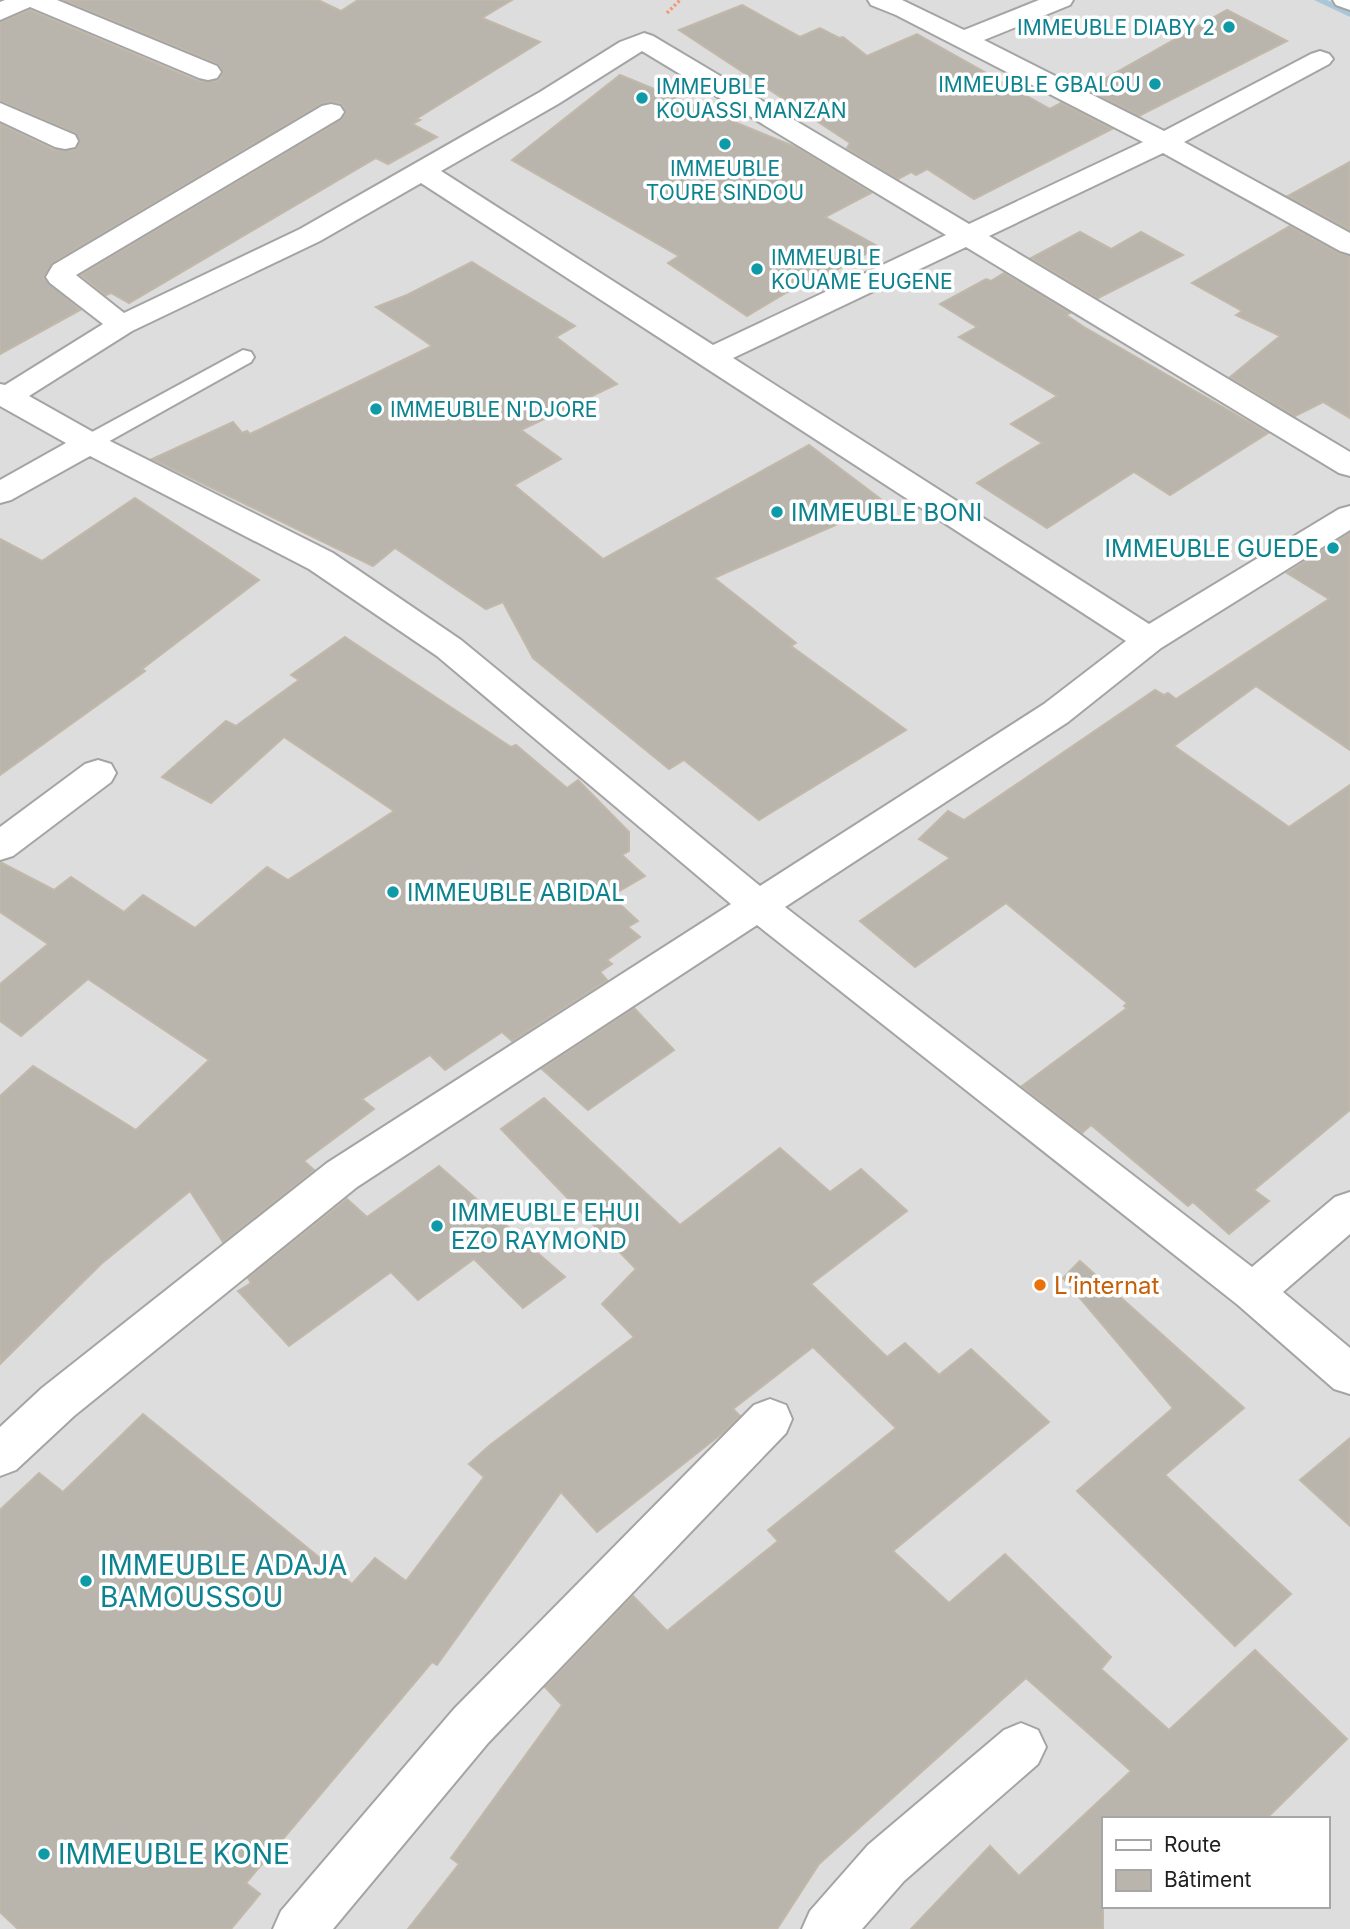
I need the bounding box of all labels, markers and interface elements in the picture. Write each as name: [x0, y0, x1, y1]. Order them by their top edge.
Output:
place label: IMMEUBLE DIABY 2: [1017, 15, 1215, 40]
marker: IMMEUBLE DIABY 2: [1221, 19, 1237, 35]
place label: IMMEUBLE GBALOU: [938, 72, 1141, 97]
place label: IMMEUBLE KOUASSI MANZAN: [656, 74, 846, 123]
marker: IMMEUBLE GBALOU: [1147, 76, 1163, 92]
marker: IMMEUBLE KOUASSI MANZAN: [634, 90, 650, 106]
marker: IMMEUBLE TOURE SINDOU: [717, 136, 733, 152]
place label: IMMEUBLE TOURE SINDOU: [646, 156, 804, 205]
place label: IMMEUBLE KOUAME EUGENE: [771, 245, 953, 294]
marker: IMMEUBLE KOUAME EUGENE: [749, 261, 765, 277]
place label: IMMEUBLE N'DJORE: [390, 397, 597, 422]
marker: IMMEUBLE N'DJORE: [368, 401, 384, 417]
place label: IMMEUBLE BONI: [791, 498, 982, 527]
marker: IMMEUBLE BONI: [769, 504, 785, 520]
place label: IMMEUBLE GUEDE: [1105, 534, 1319, 563]
marker: IMMEUBLE GUEDE: [1325, 540, 1341, 556]
place label: IMMEUBLE ABIDAL: [407, 878, 625, 907]
marker: IMMEUBLE ABIDAL: [385, 884, 401, 900]
place label: IMMEUBLE EHUI EZO RAYMOND: [451, 1198, 640, 1255]
marker: IMMEUBLE EHUI EZO RAYMOND: [429, 1218, 445, 1234]
place label: L’internat: [1054, 1271, 1160, 1300]
marker: L’internat: [1032, 1277, 1048, 1293]
place label: IMMEUBLE ADAJA BAMOUSSOU: [100, 1548, 347, 1614]
marker: IMMEUBLE ADAJA BAMOUSSOU: [78, 1573, 94, 1589]
legend: [1102, 1817, 1329, 1908]
text: Route: [1164, 1832, 1221, 1857]
place label: IMMEUBLE KONE: [58, 1837, 290, 1871]
marker: IMMEUBLE KONE: [36, 1846, 52, 1862]
text: Bâtiment: [1164, 1867, 1252, 1892]

